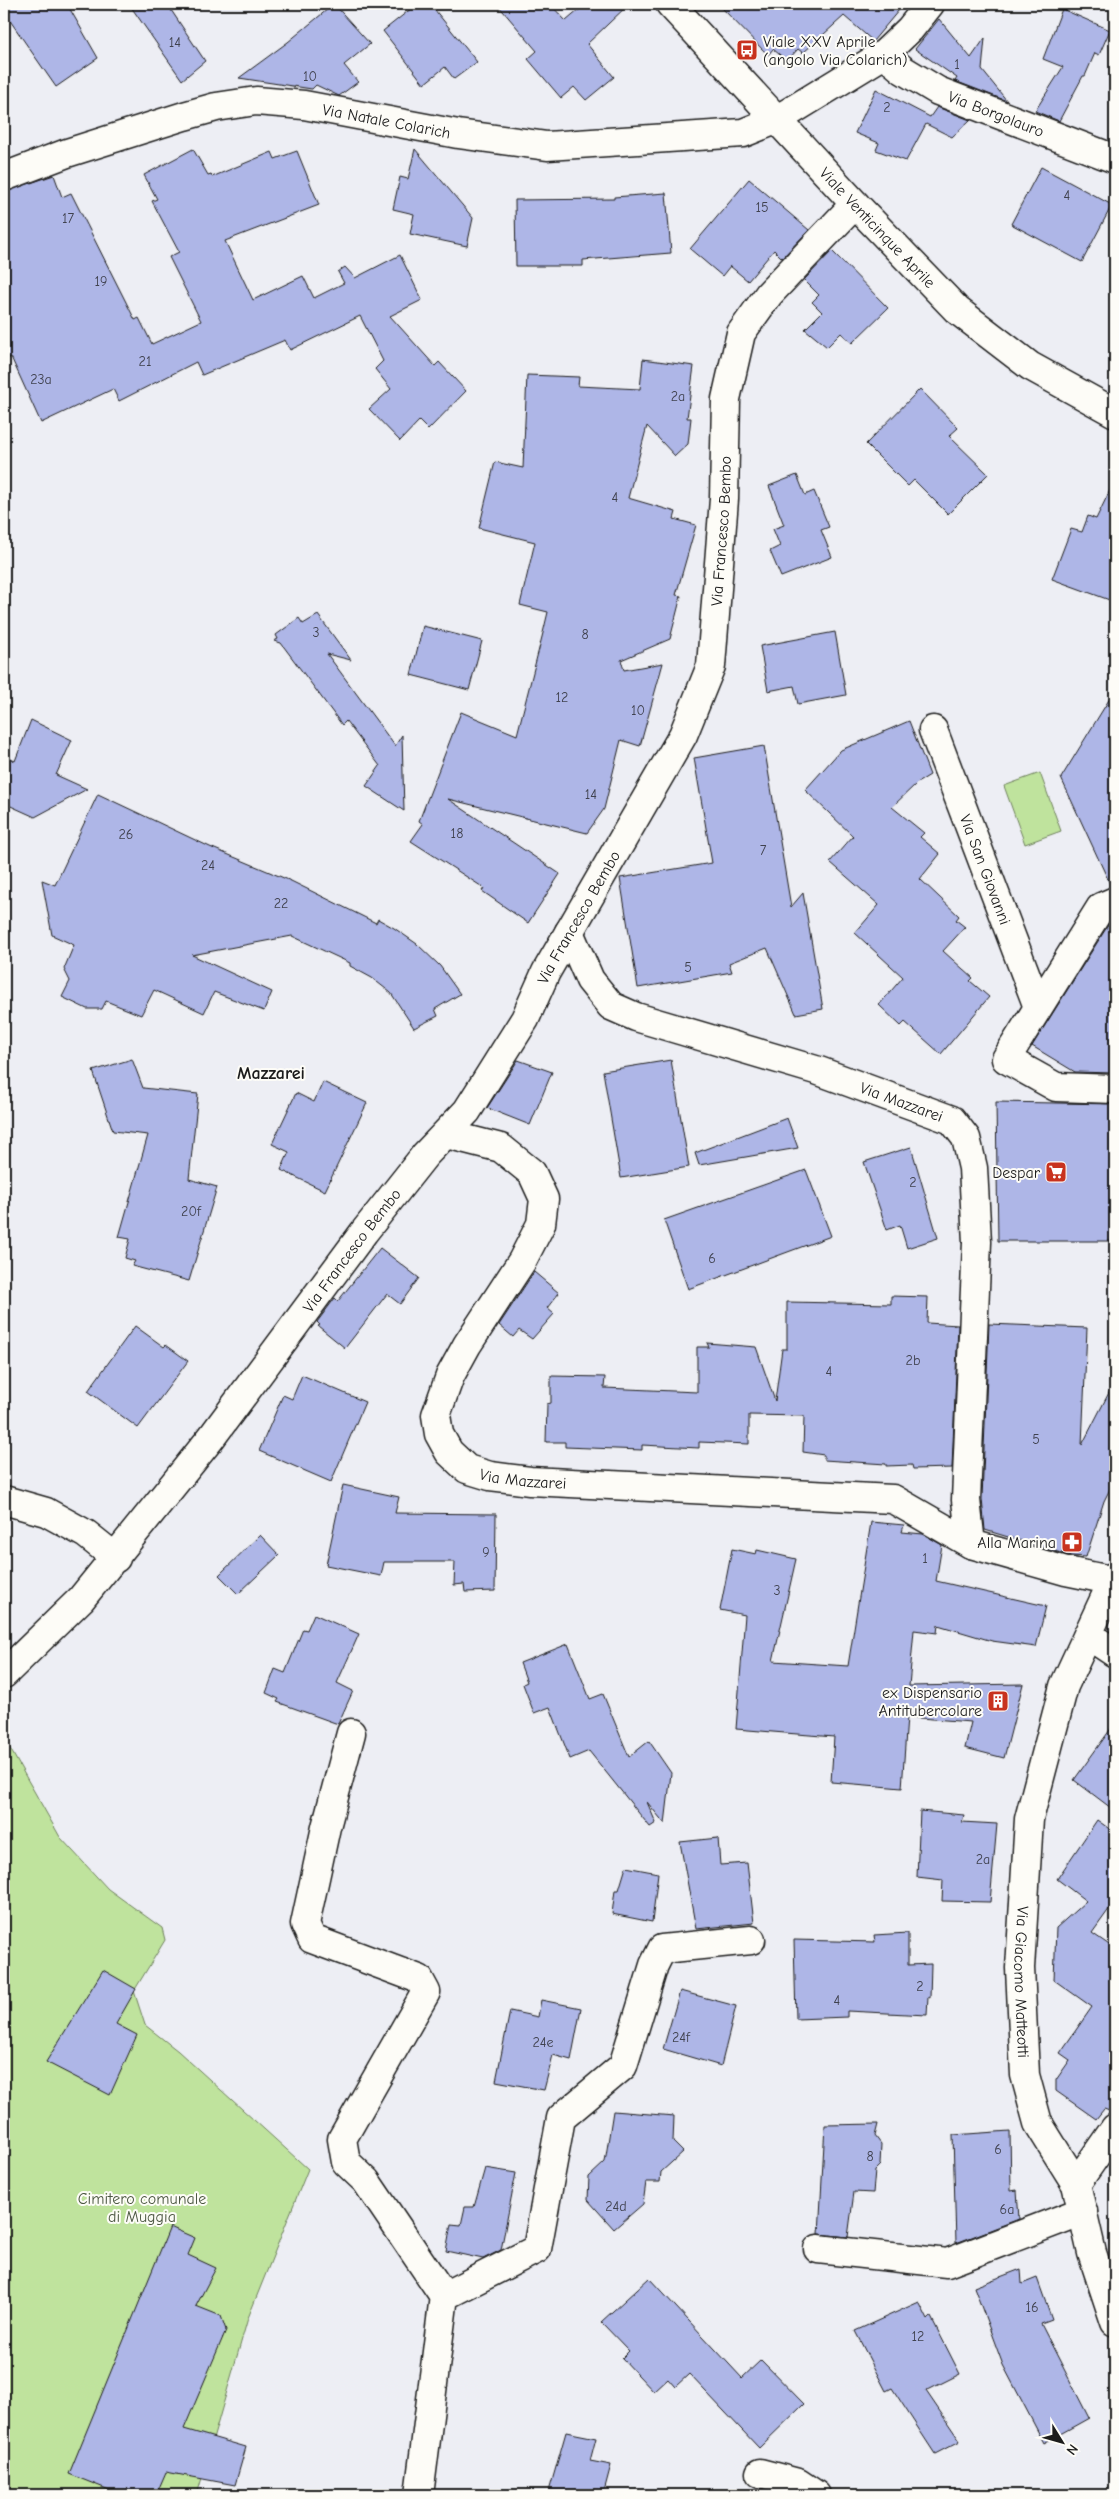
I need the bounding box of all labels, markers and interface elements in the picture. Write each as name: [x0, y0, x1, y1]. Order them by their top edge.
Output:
place label: Viale XXV Aprile (angolo Via Colarich): [763, 33, 908, 69]
house number: 14: [169, 34, 181, 51]
bus stop icon: Viale XXV Aprile (angolo Via Colarich): [735, 38, 759, 62]
house number: 1: [954, 56, 960, 73]
house number: 10: [303, 68, 317, 85]
street label: Via Borgolauro: [945, 88, 1046, 141]
house number: 2: [883, 99, 891, 116]
street label: Via Natale Colarich: [321, 101, 452, 142]
street label: Viale Venticinque Aprile: [816, 164, 939, 292]
house number: 4: [1064, 187, 1071, 204]
house number: 15: [755, 199, 769, 216]
house number: 17: [62, 210, 74, 227]
house number: 19: [95, 273, 107, 290]
house number: 21: [139, 353, 151, 370]
house number: 23a: [30, 371, 52, 388]
house number: 2a: [671, 388, 685, 405]
street label: Via Francesco Bembo: [708, 456, 735, 607]
house number: 4: [612, 489, 619, 506]
house number: 3: [312, 624, 320, 641]
house number: 8: [581, 626, 589, 643]
house number: 12: [556, 689, 568, 706]
house number: 10: [631, 702, 645, 719]
house number: 14: [585, 786, 597, 803]
street label: Via San Giovanni: [956, 812, 1014, 927]
house number: 18: [451, 825, 463, 842]
house number: 26: [119, 826, 133, 843]
house number: 7: [760, 842, 767, 859]
street label: Via Francesco Bembo: [534, 848, 624, 987]
house number: 24: [201, 857, 215, 874]
house number: 22: [274, 895, 288, 912]
house number: 5: [684, 959, 692, 976]
district label: Mazzarei: [237, 1063, 305, 1084]
street label: Via Mazzarei: [857, 1079, 945, 1126]
supermarket icon: Despar: [1044, 1160, 1068, 1184]
place label: Despar: [992, 1164, 1041, 1182]
house number: 2: [909, 1174, 917, 1191]
street label: Via Francesco Bembo: [300, 1185, 405, 1316]
house number: 20f: [181, 1203, 202, 1220]
house number: 6: [708, 1250, 716, 1267]
house number: 2b: [906, 1352, 920, 1369]
house number: 4: [826, 1363, 833, 1380]
house number: 5: [1032, 1431, 1040, 1448]
street label: Via Mazzarei: [477, 1465, 567, 1493]
pharmacy icon: Alla Marina: [1060, 1530, 1084, 1554]
place label: Alla Marina: [977, 1534, 1056, 1552]
house number: 9: [482, 1544, 490, 1561]
house number: 1: [922, 1550, 928, 1567]
house number: 3: [773, 1582, 781, 1599]
place label: ex Dispensario Antitubercolare: [878, 1684, 982, 1720]
building icon: ex Dispensario Antitubercolare: [986, 1689, 1010, 1713]
house number: 2a: [976, 1851, 990, 1868]
street label: Via Giacomo Matteotti: [1010, 1905, 1032, 2058]
house number: 2: [916, 1978, 924, 1995]
house number: 4: [834, 1992, 841, 2009]
house number: 24f: [672, 2029, 691, 2046]
house number: 24e: [532, 2034, 554, 2051]
house number: 6: [994, 2141, 1002, 2158]
house number: 8: [866, 2148, 874, 2165]
park label: Cimitero comunale di Muggia: [78, 2190, 206, 2226]
house number: 24d: [605, 2198, 627, 2215]
house number: 6a: [1000, 2201, 1014, 2218]
house number: 16: [1025, 2299, 1039, 2316]
house number: 12: [912, 2328, 924, 2345]
north arrow: [1036, 2416, 1086, 2466]
text: N: [1062, 2441, 1082, 2458]

